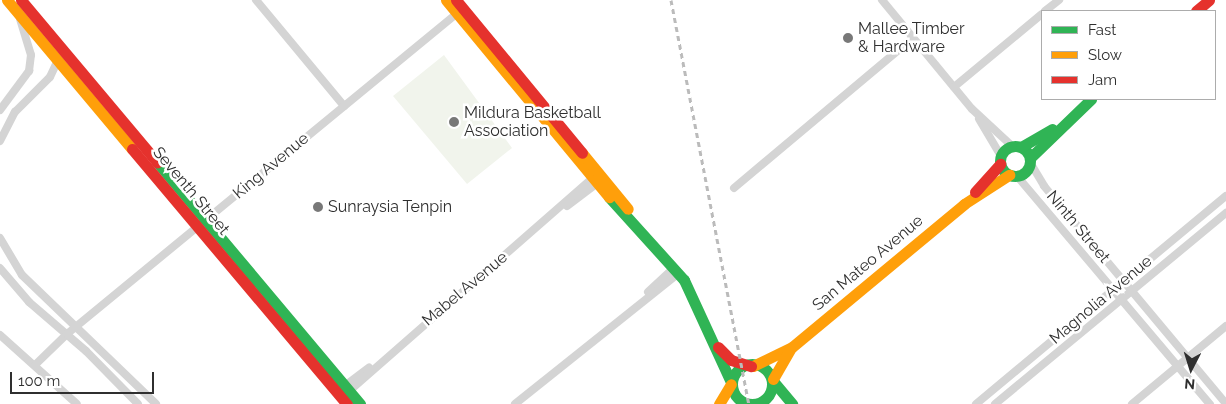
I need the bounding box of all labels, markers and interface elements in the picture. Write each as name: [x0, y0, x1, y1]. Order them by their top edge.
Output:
legend: [1041, 10, 1216, 100]
place label: Mallee Timber & Hardware: [858, 19, 965, 57]
text: Fast: [1088, 21, 1116, 39]
marker: Mallee Timber & Hardware: [842, 32, 854, 44]
text: Slow: [1088, 46, 1122, 64]
text: Jam: [1088, 71, 1117, 89]
place label: Mildura Basketball Association: [464, 103, 601, 141]
marker: Mildura Basketball Association: [448, 116, 460, 128]
street label: King Avenue: [229, 129, 313, 203]
street label: Seventh Street: [149, 143, 233, 239]
street label: Ninth Street: [1042, 187, 1114, 267]
place label: Sunraysia Tenpin: [328, 197, 452, 217]
marker: Sunraysia Tenpin: [312, 201, 324, 213]
street label: San Mateo Avenue: [809, 211, 927, 315]
street label: Mabel Avenue: [418, 247, 512, 331]
street label: Magnolia Avenue: [1046, 251, 1156, 349]
north arrow: [1166, 344, 1216, 394]
scale bar: [12, 362, 156, 394]
text: 100 m: [18, 372, 60, 390]
text: N: [1184, 376, 1196, 392]

